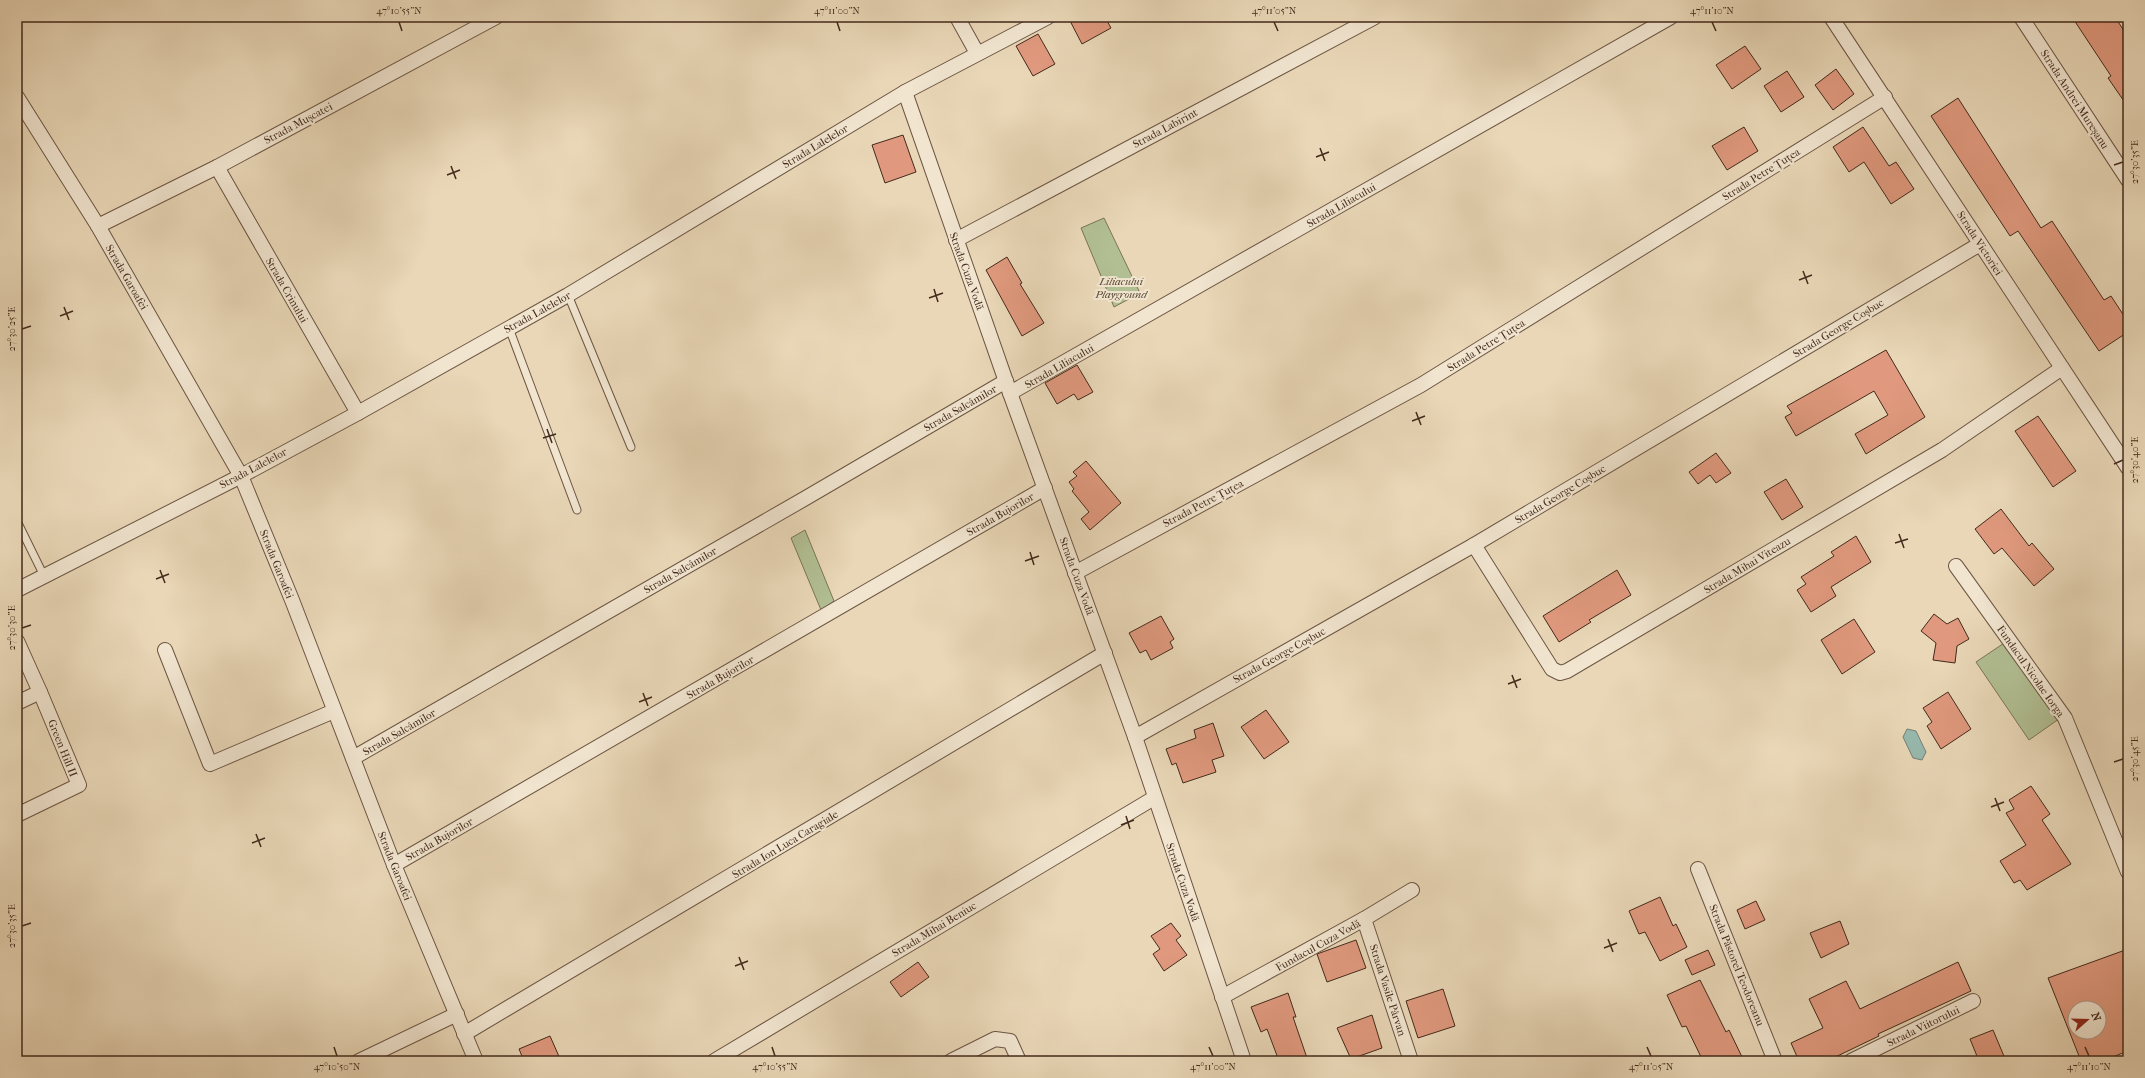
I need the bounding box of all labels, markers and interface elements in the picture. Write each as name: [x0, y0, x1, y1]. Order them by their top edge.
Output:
text: 47°10'55"N: [376, 5, 422, 17]
text: 47°11'00"N: [814, 5, 860, 17]
text: 47°11'05"N: [1252, 5, 1297, 17]
text: 47°11'10"N: [1690, 5, 1734, 17]
street label: Strada Andrei Mureșanu: [2038, 47, 2112, 152]
street label: Strada Mușcatei: [262, 100, 335, 147]
street label: Strada Labirint: [1131, 106, 1200, 151]
street label: Strada Lalelelor: [780, 122, 851, 171]
text: 27°30'35"E: [2129, 140, 2141, 184]
street label: Strada Petre Țuțea: [1720, 145, 1803, 204]
street label: Strada Liliacului: [1304, 180, 1379, 230]
street label: Strada Victoriei: [1954, 209, 2006, 278]
street label: Strada Cuza Vodă: [946, 230, 987, 313]
street label: Strada Garoafei: [103, 242, 151, 313]
street label: Strada Crinului: [263, 255, 311, 326]
park label: Liliacului Playground: [1094, 275, 1148, 301]
street label: Strada Lalelelor: [502, 289, 573, 336]
street label: Strada George Coșbuc: [1791, 296, 1886, 361]
text: 27°30'25"E: [6, 307, 18, 351]
street label: Strada Petre Țuțea: [1445, 316, 1528, 375]
street label: Strada Liliacului: [1022, 341, 1097, 391]
street label: Strada Salcâmilor: [921, 382, 999, 435]
text: 27°30'40"E: [2129, 437, 2141, 483]
street label: Strada Lalelelor: [217, 445, 289, 492]
street label: Strada George Coșbuc: [1513, 462, 1608, 527]
street label: Strada Petre Țuțea: [1161, 476, 1246, 530]
street label: Strada Bujorilor: [964, 490, 1036, 539]
street label: Strada Garoafei: [257, 528, 297, 601]
street label: Strada Mihai Viteazu: [1702, 534, 1794, 596]
street label: Strada Cuza Vodă: [1056, 535, 1097, 618]
street label: Strada Salcâmilor: [641, 544, 719, 597]
text: 27°30'30"E: [6, 606, 18, 651]
street label: Fundacul Nicolae Iorga: [1994, 623, 2068, 720]
street label: Strada George Coșbuc: [1231, 625, 1328, 686]
street label: Strada Bujorilor: [684, 653, 756, 702]
street label: Strada Salcâmilor: [360, 706, 438, 759]
street label: Green Hill II: [45, 717, 80, 780]
text: 27°30'45"E: [2129, 736, 2141, 782]
street label: Strada Ion Luca Caragiale: [730, 807, 841, 881]
street label: Strada Bujorilor: [403, 815, 475, 864]
street label: Strada Garoafei: [375, 830, 415, 903]
street label: Strada Cuza Vodă: [1163, 841, 1202, 924]
street label: Strada Mihai Beniuc: [890, 899, 979, 960]
street label: Strada Păstorel Teodoreanu: [1706, 902, 1767, 1029]
text: 27°30'35"E: [6, 904, 18, 948]
street label: Fundacul Cuza Vodă: [1273, 916, 1364, 974]
street label: Strada Vasile Pârvan: [1367, 943, 1409, 1038]
north arrow: [2067, 1000, 2107, 1040]
street label: Strada Viitorului: [1885, 1003, 1962, 1050]
text: N: [2088, 1011, 2104, 1024]
text: 47°10'50"N: [314, 1061, 361, 1073]
text: 47°10'55"N: [752, 1061, 798, 1073]
text: 47°11'00"N: [1190, 1061, 1236, 1073]
text: 47°11'05"N: [1629, 1061, 1674, 1073]
text: 47°11'10"N: [2067, 1061, 2111, 1073]

